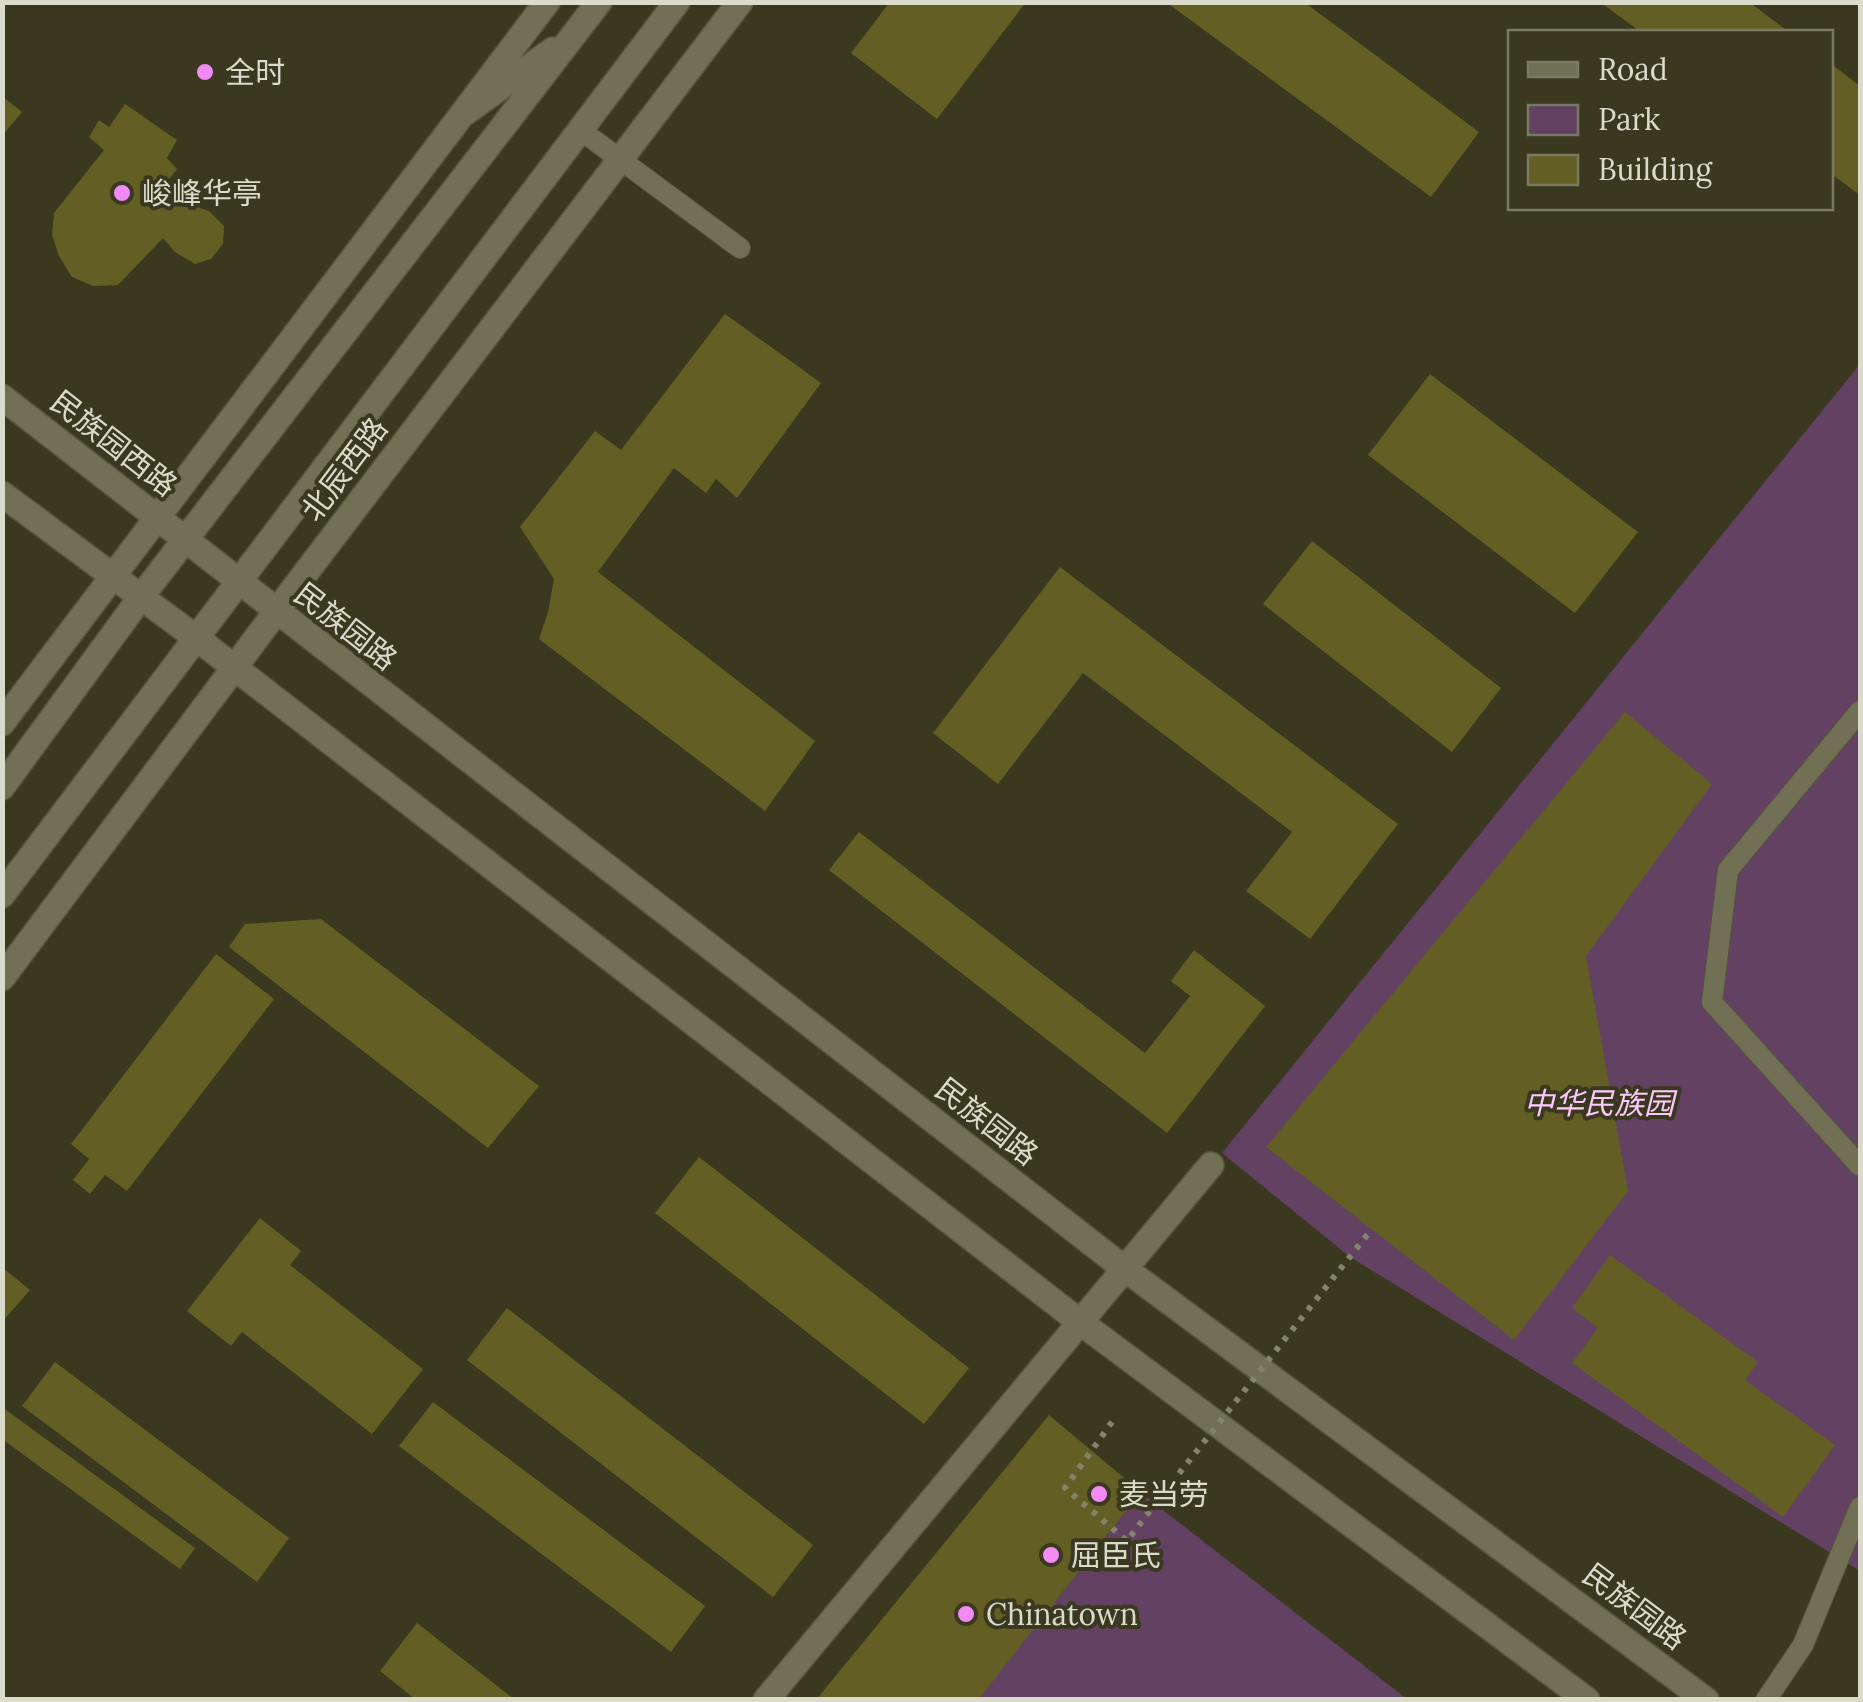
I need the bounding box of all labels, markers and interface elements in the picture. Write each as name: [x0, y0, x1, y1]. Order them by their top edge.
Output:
legend: [1508, 30, 1833, 210]
text: Road: [1598, 50, 1668, 88]
place label: 全时: [225, 53, 285, 91]
marker: 全时: [194, 61, 216, 83]
text: Park: [1598, 100, 1660, 138]
text: Building: [1598, 150, 1714, 189]
place label: 峻峰华亭: [142, 174, 262, 212]
marker: 峻峰华亭: [111, 182, 133, 204]
street label: 民族园西路: [43, 382, 185, 504]
street label: 北辰西路: [293, 410, 395, 528]
street label: 民族园路: [287, 574, 405, 678]
street label: 民族园路: [928, 1069, 1046, 1173]
park label: 中华民族园: [1524, 1084, 1678, 1122]
place label: 麦当劳: [1119, 1475, 1209, 1513]
marker: 麦当劳: [1088, 1483, 1110, 1505]
place label: 屈臣氏: [1071, 1536, 1161, 1574]
marker: 屈臣氏: [1040, 1544, 1062, 1566]
street label: 民族园路: [1576, 1555, 1694, 1657]
place label: Chinatown: [986, 1595, 1138, 1633]
marker: Chinatown: [955, 1603, 977, 1625]

